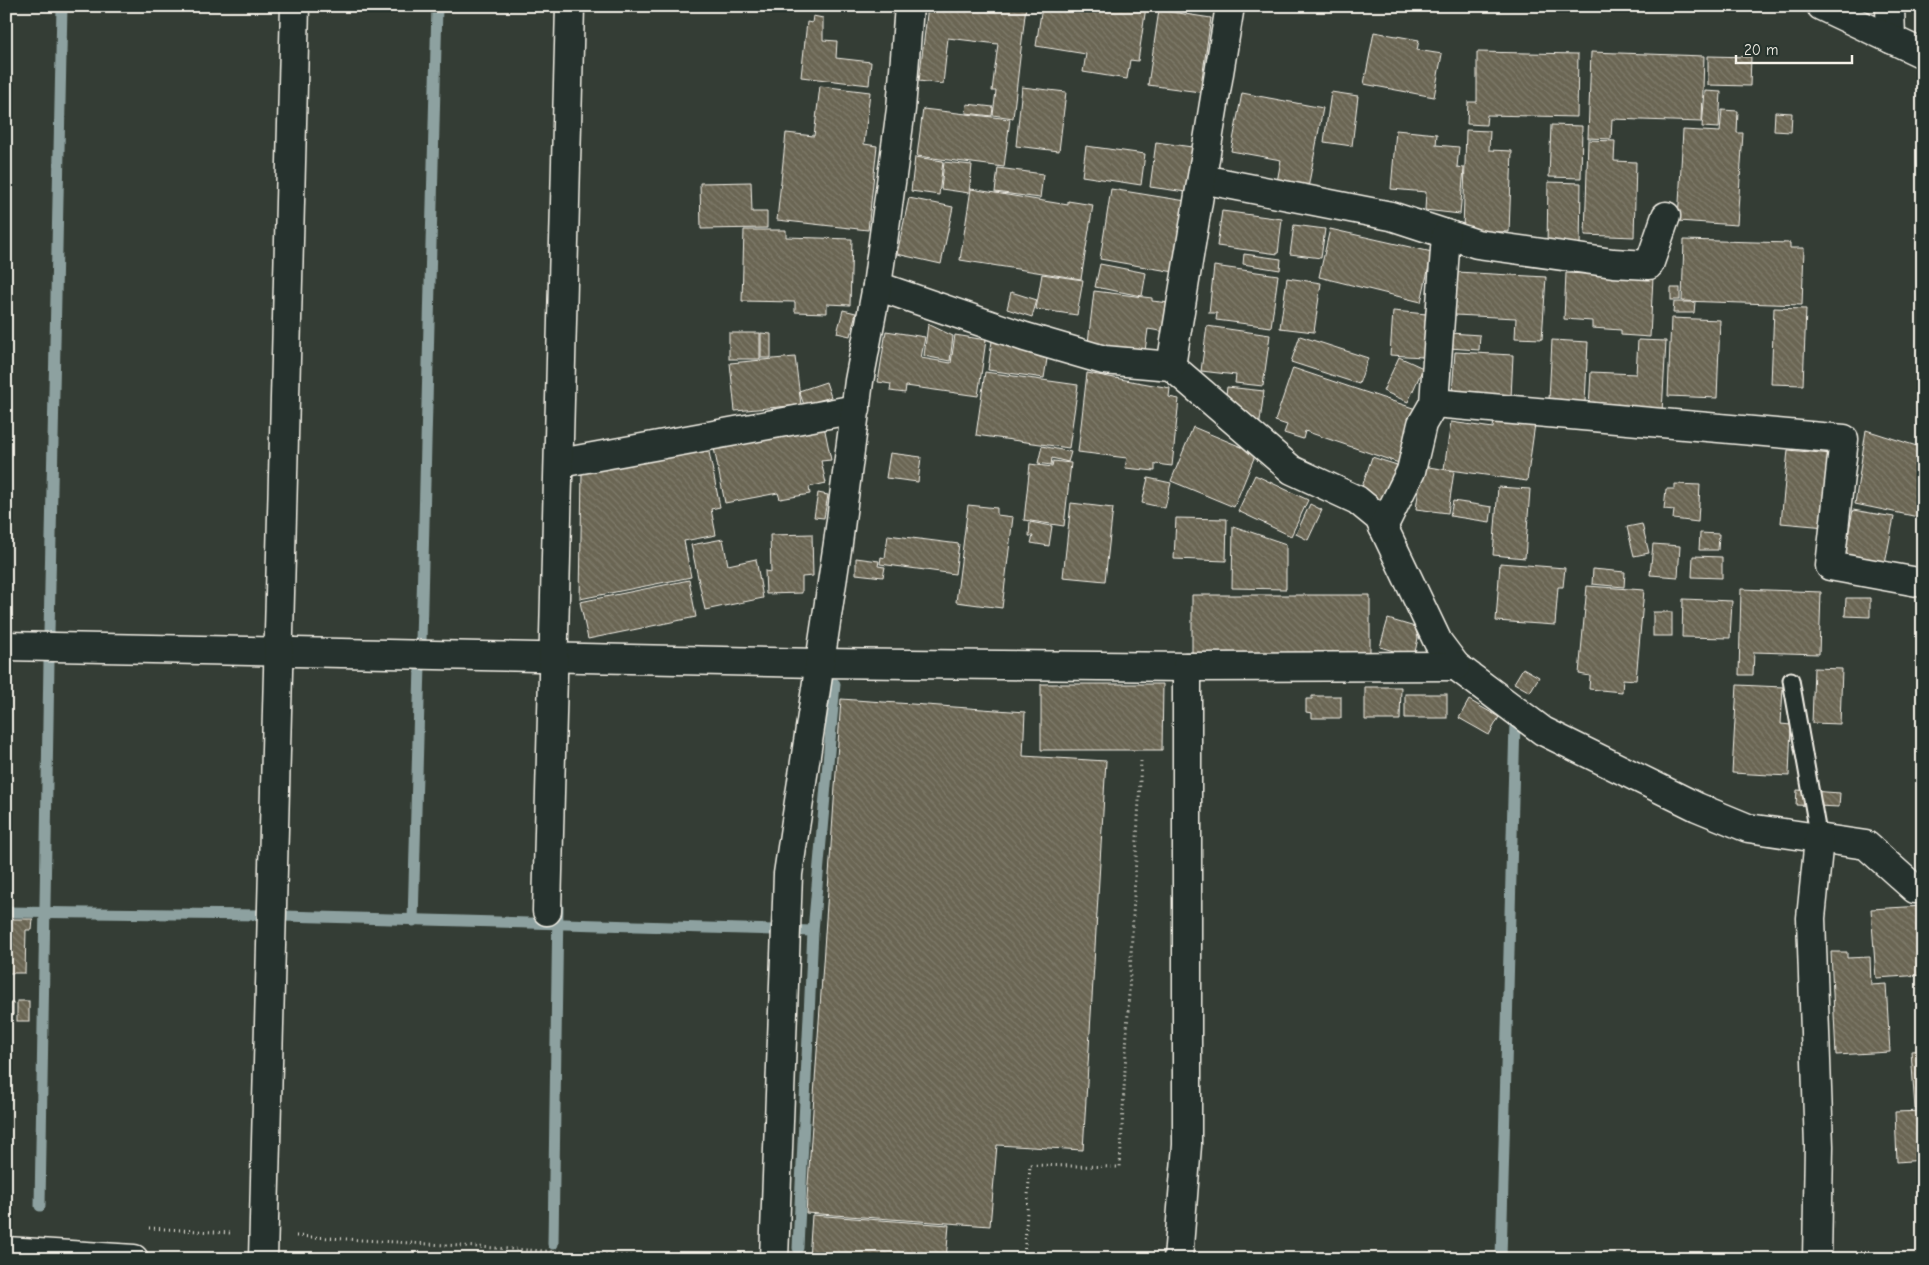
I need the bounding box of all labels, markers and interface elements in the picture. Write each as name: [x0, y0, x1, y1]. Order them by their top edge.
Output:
scale bar: [1736, 32, 1853, 64]
text: 20 m: [1744, 41, 1778, 59]

